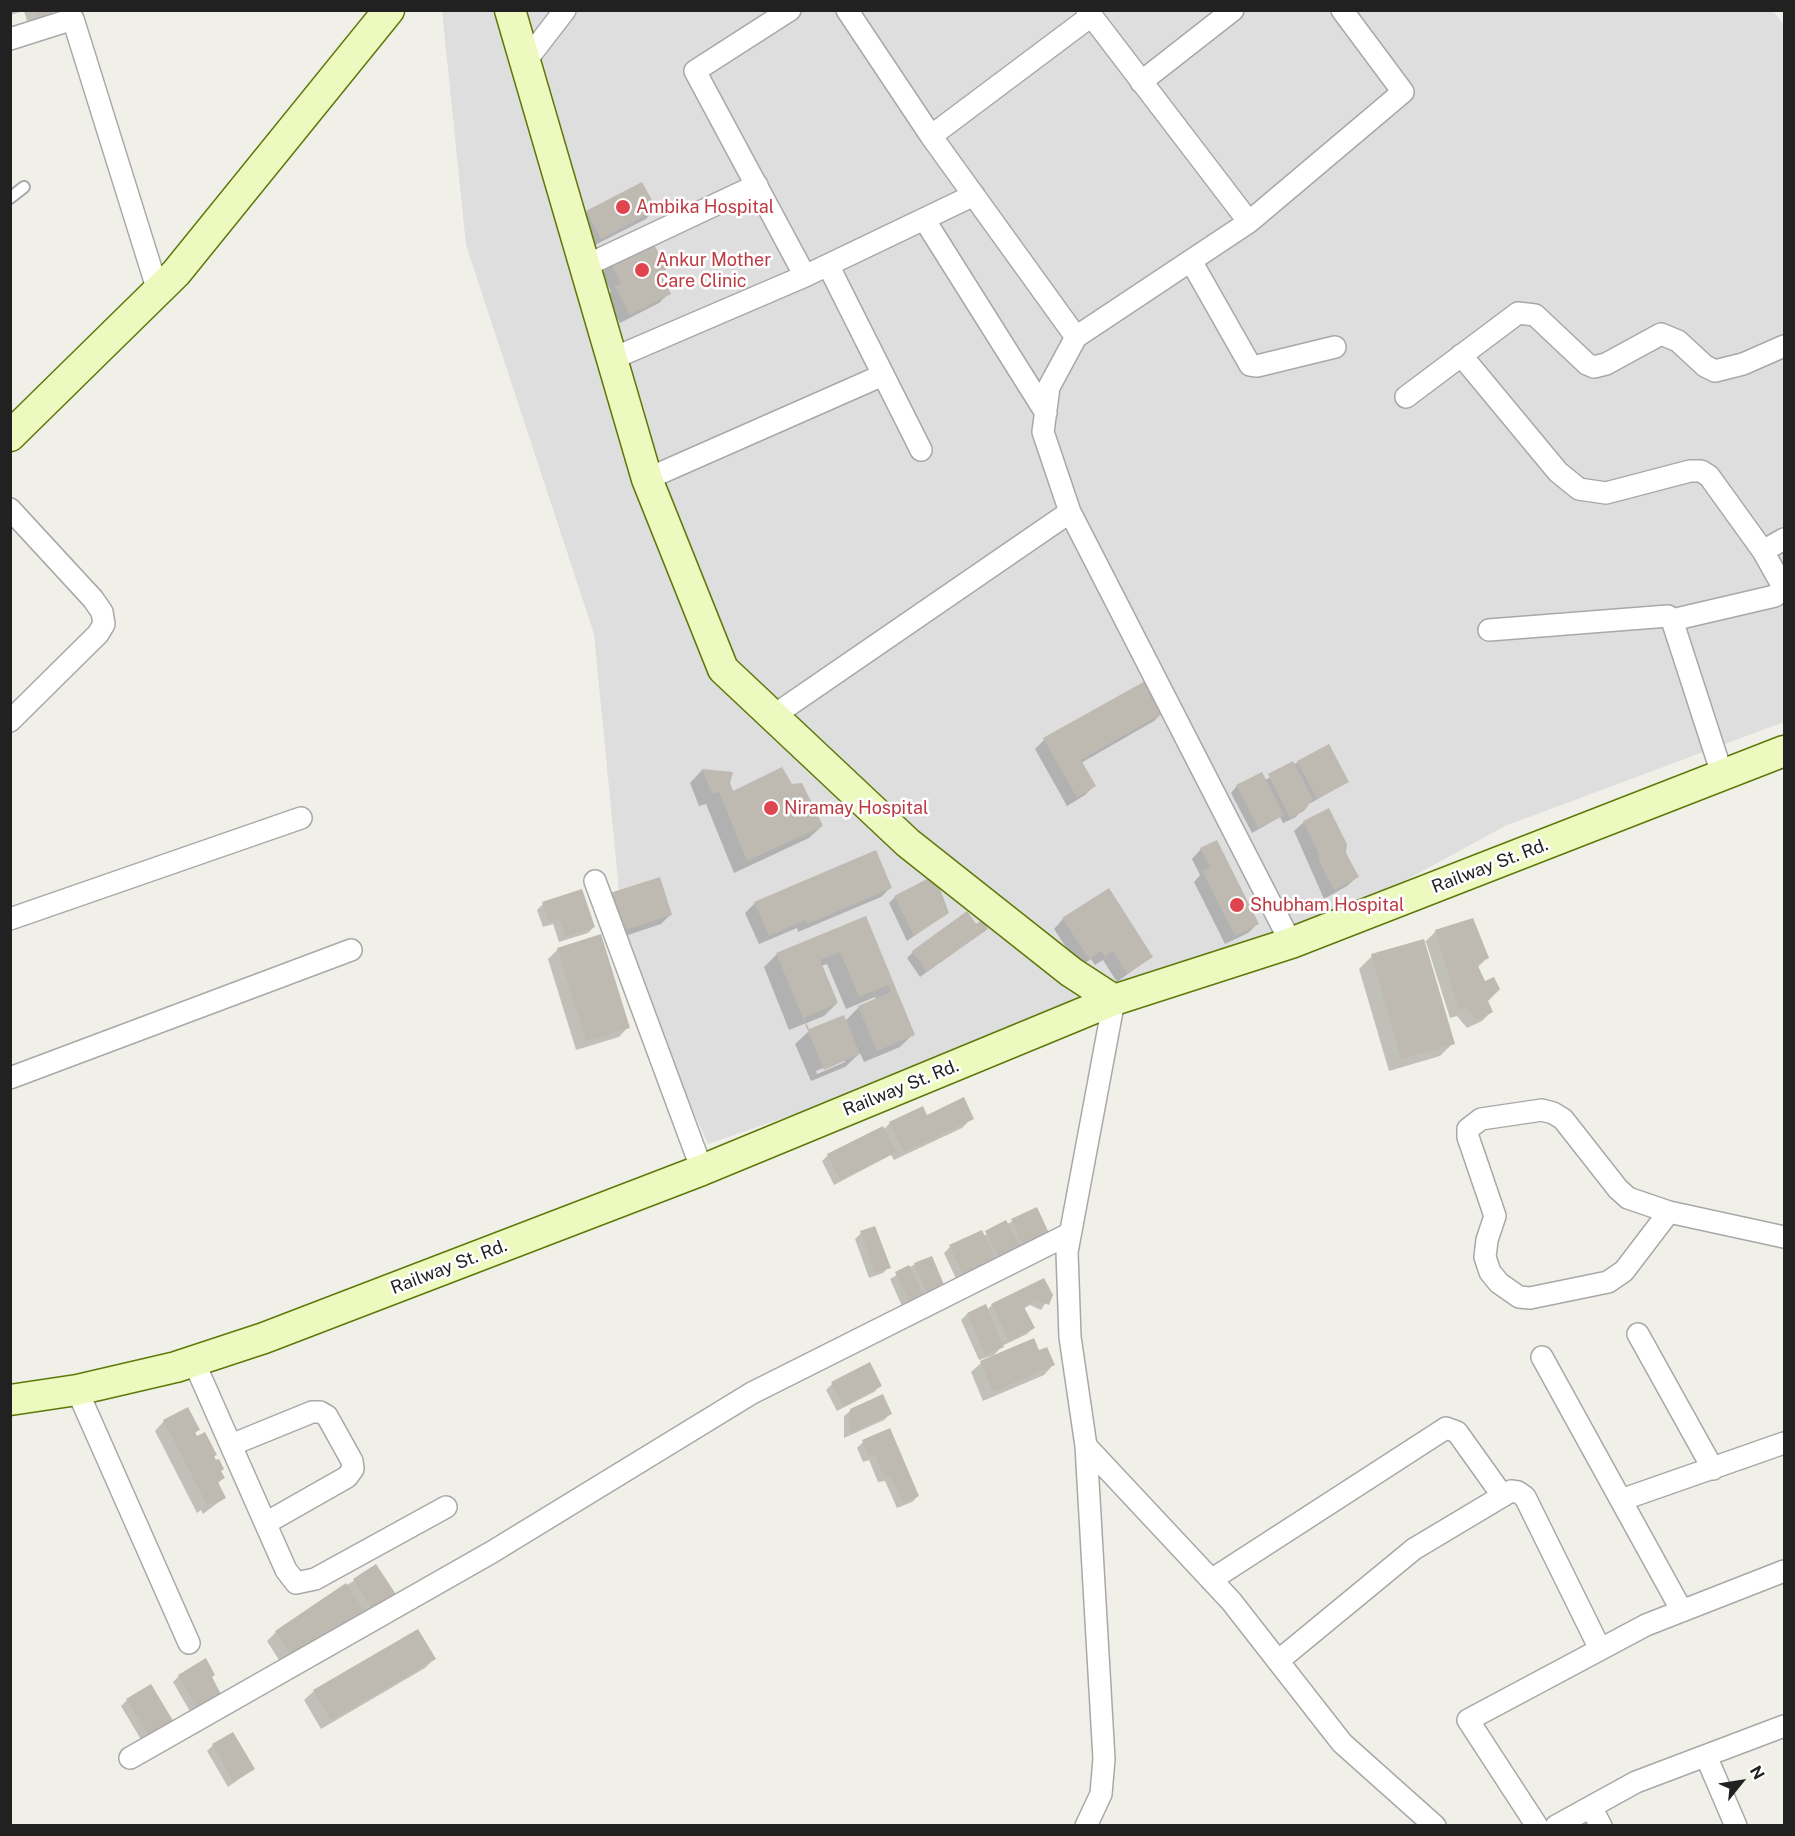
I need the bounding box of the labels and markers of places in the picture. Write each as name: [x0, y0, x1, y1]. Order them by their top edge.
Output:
place label: Ambika Hospital: [636, 196, 774, 218]
marker: Ambika Hospital: [614, 198, 632, 216]
place label: Ankur Mother Care Clinic: [656, 249, 771, 292]
marker: Ankur Mother Care Clinic: [633, 261, 651, 279]
place label: Niramay Hospital: [784, 797, 928, 819]
marker: Niramay Hospital: [762, 799, 780, 817]
place label: Shubham Hospital: [1250, 894, 1404, 916]
marker: Shubham Hospital: [1228, 896, 1246, 914]

